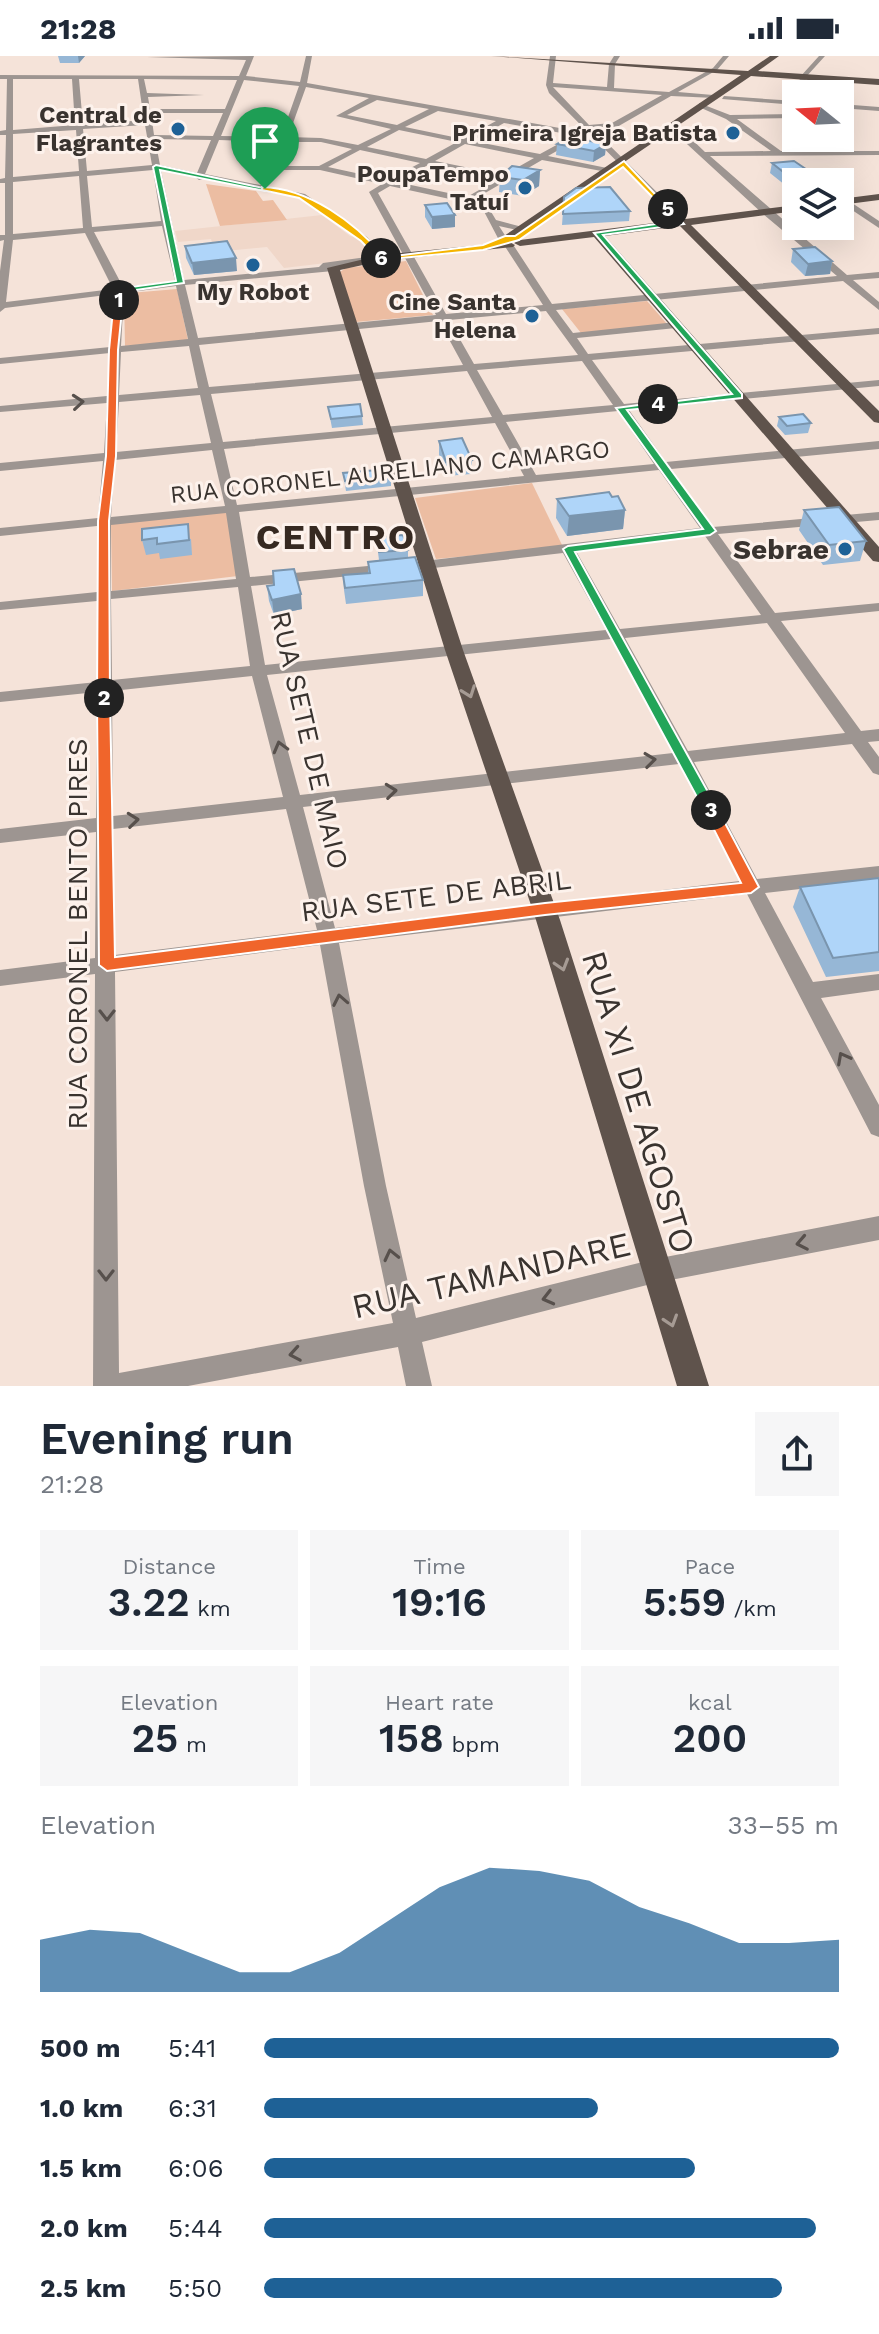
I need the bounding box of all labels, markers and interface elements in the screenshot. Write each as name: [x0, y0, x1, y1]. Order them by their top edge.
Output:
text: 21:28: [40, 11, 117, 46]
north arrow: [782, 80, 854, 152]
map controls: [782, 80, 854, 240]
place label: Central de Flagrantes: [36, 101, 162, 157]
pin: [231, 107, 299, 189]
icon: arrive: [243, 119, 287, 163]
place label: Primeira Igreja Batista: [452, 119, 717, 147]
marker: Central de Flagrantes: [169, 120, 187, 138]
marker: Primeira Igreja Batista: [724, 124, 742, 142]
place label: PoupaTempo Tatuí: [357, 160, 510, 216]
button: layers: [782, 168, 854, 240]
marker: PoupaTempo Tatuí: [516, 179, 534, 197]
pin: 5: [648, 189, 688, 229]
text: 5: [662, 196, 674, 221]
pin: 6: [361, 238, 401, 278]
text: 6: [374, 245, 388, 270]
marker: My Robot: [244, 256, 262, 274]
place label: My Robot: [197, 278, 310, 306]
pin: 1: [99, 280, 139, 320]
text: 1: [114, 287, 124, 312]
place label: Cine Santa Helena: [388, 288, 516, 344]
marker: Cine Santa Helena: [523, 307, 541, 325]
pin: 4: [638, 384, 678, 424]
text: 4: [651, 391, 665, 416]
one-way arrow: [72, 394, 85, 411]
street label: RUA CORONEL AURELIANO CAMARGO: [169, 435, 611, 509]
district label: CENTRO: [256, 516, 416, 558]
place label: Sebrae: [733, 533, 829, 566]
marker: Sebrae: [836, 540, 854, 558]
street label: RUA SETE DE MAIO: [264, 608, 355, 872]
pin: 2: [84, 678, 124, 718]
one-way arrow: [459, 684, 476, 698]
text: 2: [97, 685, 111, 710]
street label: RUA CORONEL BENTO PIRES: [61, 738, 94, 1130]
one-way arrow: [273, 741, 289, 755]
one-way arrow: [643, 752, 656, 769]
one-way arrow: [385, 782, 398, 799]
pin: 3: [691, 790, 731, 830]
text: 3: [704, 797, 718, 822]
one-way arrow: [127, 811, 140, 828]
street label: RUA SETE DE ABRIL: [299, 863, 573, 928]
street label: RUA XI DE AGOSTO: [574, 946, 704, 1258]
one-way arrow: [553, 958, 569, 971]
one-way arrow: [333, 993, 350, 1007]
one-way arrow: [98, 1009, 116, 1022]
one-way arrow: [837, 1052, 852, 1066]
street label: RUA TAMANDARE: [348, 1224, 634, 1326]
one-way arrow: [796, 1233, 809, 1250]
one-way arrow: [383, 1249, 400, 1262]
one-way arrow: [97, 1269, 115, 1282]
one-way arrow: [542, 1289, 556, 1306]
one-way arrow: [662, 1313, 678, 1327]
one-way arrow: [288, 1345, 301, 1362]
button: share: [755, 1412, 839, 1496]
text: Evening run: [40, 1413, 294, 1465]
text: 21:28: [40, 1469, 104, 1499]
text: Distance: [122, 1554, 216, 1579]
text: Time: [413, 1554, 466, 1579]
text: Pace: [684, 1554, 735, 1579]
text: 3.22: [108, 1579, 190, 1626]
text: 19:16: [392, 1579, 487, 1626]
text: 5:59: [643, 1579, 726, 1626]
text: km: [190, 1596, 231, 1621]
text: /km: [726, 1596, 777, 1621]
text: Elevation: [120, 1690, 218, 1715]
text: Heart rate: [385, 1690, 494, 1715]
text: kcal: [688, 1690, 732, 1715]
text: 25: [131, 1715, 178, 1762]
text: 158: [379, 1715, 444, 1762]
text: 200: [673, 1715, 747, 1762]
text: m: [178, 1732, 207, 1757]
text: bpm: [444, 1732, 500, 1757]
text: Elevation: [40, 1810, 156, 1840]
text: 33–55 m: [728, 1810, 839, 1840]
text: 500 m: [40, 2033, 121, 2063]
text: 5:41: [168, 2033, 216, 2063]
text: 1.0 km: [40, 2093, 123, 2123]
text: 6:31: [168, 2093, 217, 2123]
text: 1.5 km: [40, 2153, 122, 2183]
text: 6:06: [168, 2153, 223, 2183]
text: 2.0 km: [40, 2213, 128, 2243]
text: 5:44: [168, 2213, 223, 2243]
text: 2.5 km: [40, 2273, 126, 2303]
text: 5:50: [168, 2273, 222, 2303]

